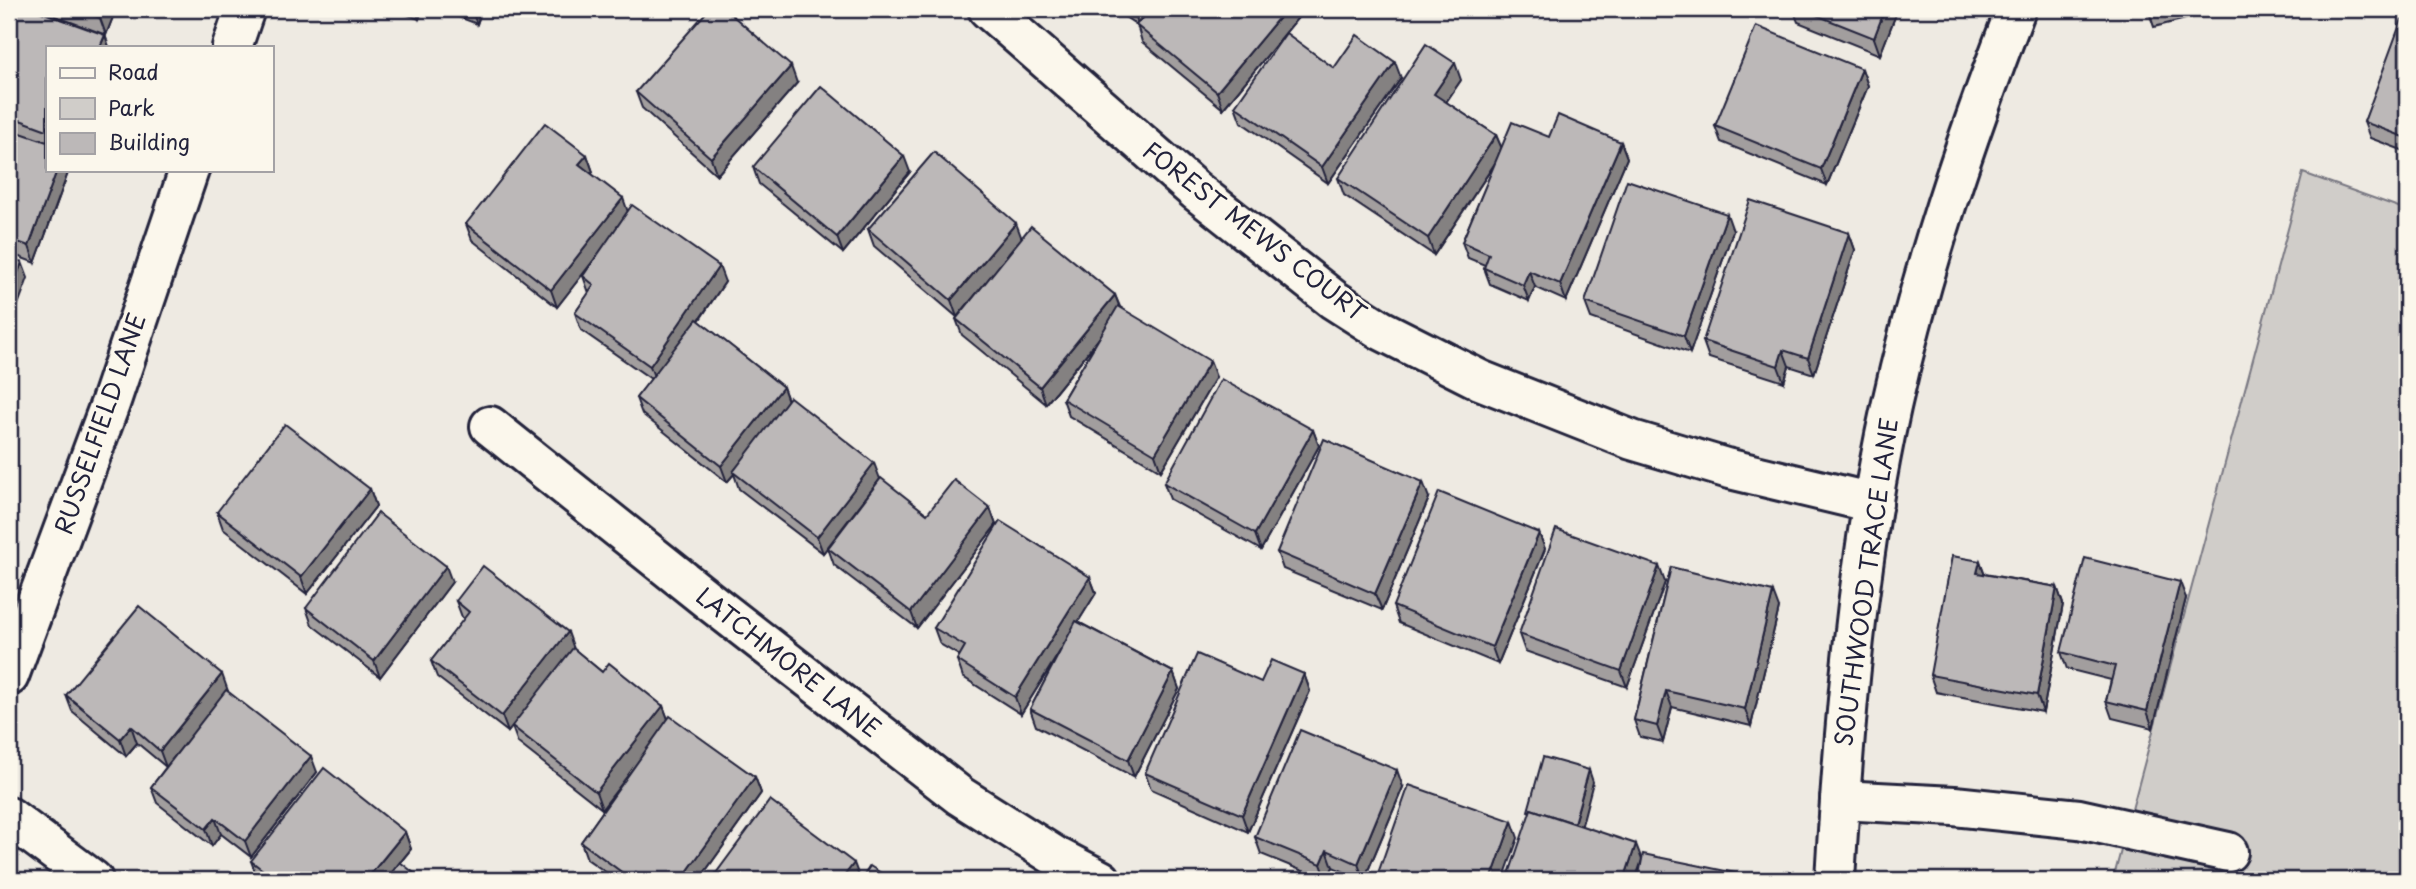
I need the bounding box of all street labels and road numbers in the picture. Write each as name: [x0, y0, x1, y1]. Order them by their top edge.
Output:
street label: FOREST MEWS COURT: [1136, 132, 1375, 329]
street label: RUSSELFIELD LANE: [44, 308, 154, 539]
street label: SOUTHWOOD TRACE LANE: [1824, 415, 1906, 748]
street label: LATCHMORE LANE: [689, 578, 889, 745]

